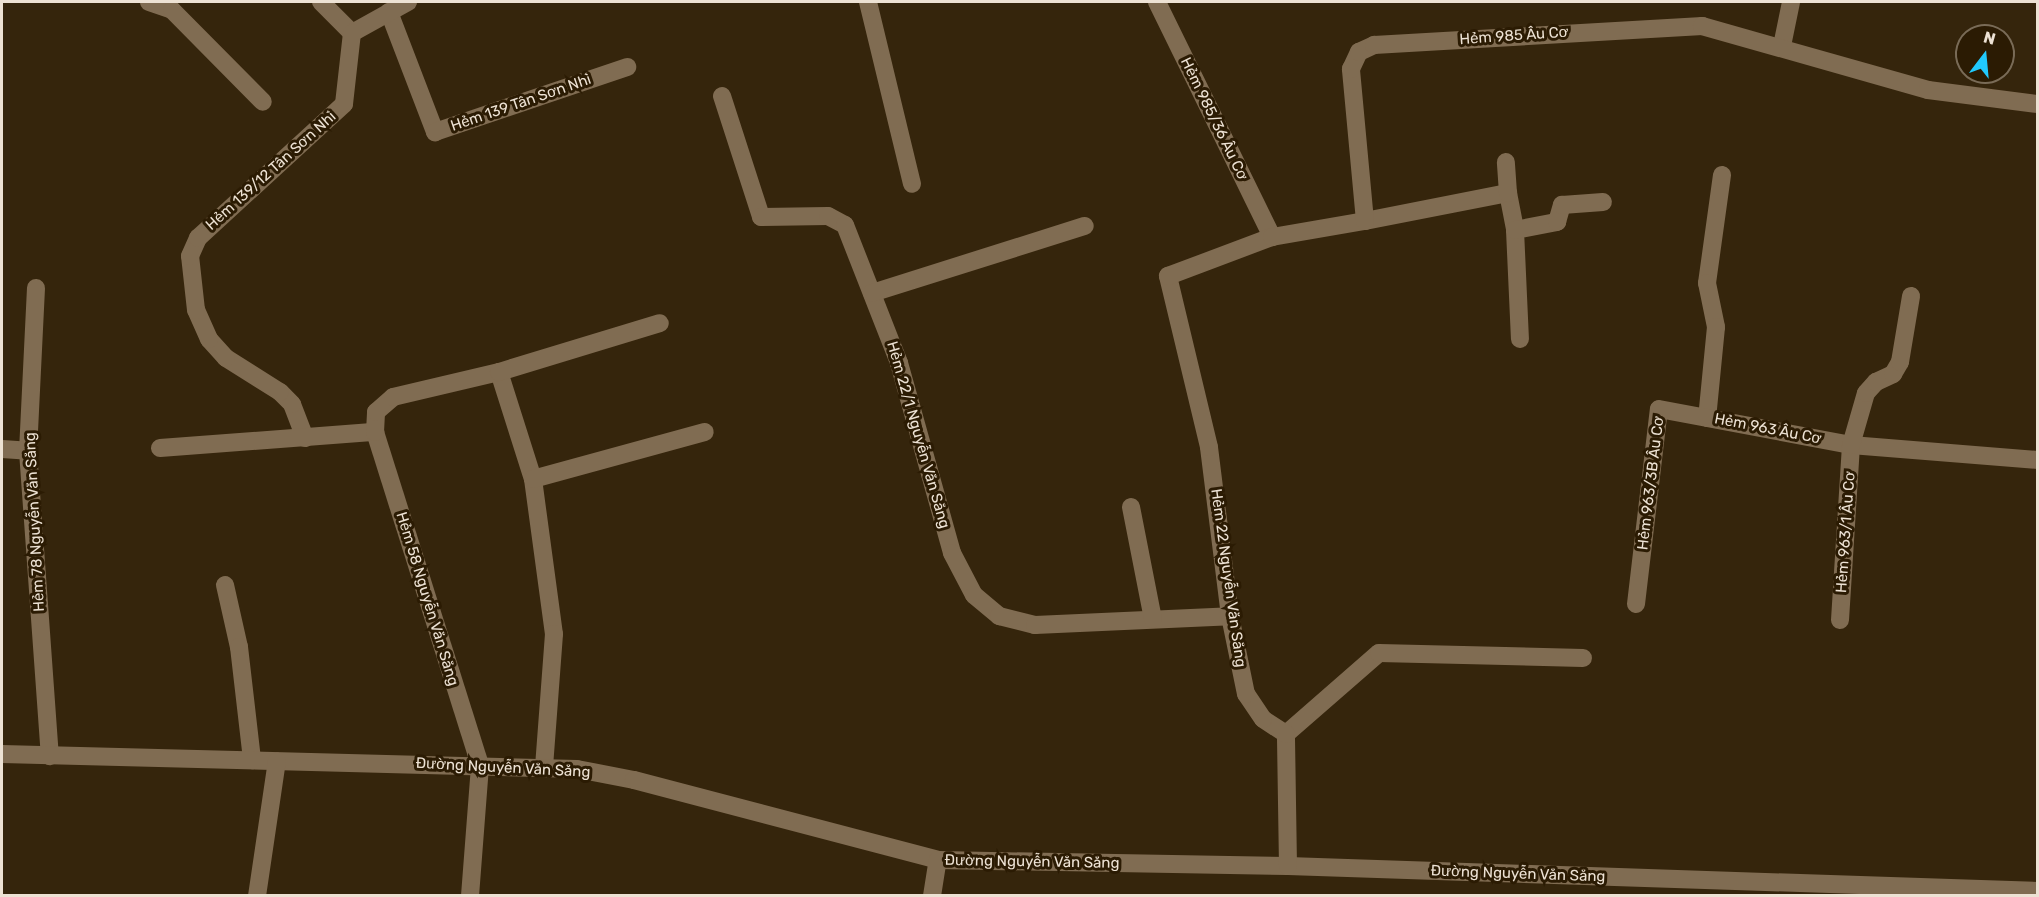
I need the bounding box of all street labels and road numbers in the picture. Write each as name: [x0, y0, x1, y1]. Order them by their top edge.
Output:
street label: Hẻm 985 Âu Cơ: [1459, 23, 1569, 49]
street label: Hẻm 985/36 Âu Cơ: [1176, 54, 1252, 184]
street label: Hẻm 139 Tân Sơn Nhì: [448, 70, 594, 136]
street label: Hẻm 139/12 Tân Sơn Nhì: [202, 108, 340, 234]
street label: Hẻm 22/1 Nguyễn Văn Săng: [883, 339, 953, 531]
street label: Hẻm 963 Âu Cơ: [1713, 410, 1823, 448]
street label: Hẻm 963/3B Âu Cơ: [1634, 415, 1668, 551]
street label: Hẻm 78 Nguyễn Văn Săng: [21, 432, 49, 612]
street label: Hẻm 963/1 Âu Cơ: [1833, 470, 1859, 594]
street label: Hẻm 22 Nguyễn Văn Săng: [1207, 487, 1249, 669]
street label: Hẻm 58 Nguyễn Văn Săng: [392, 510, 462, 688]
street label: Đường Nguyễn Văn Săng: [415, 754, 591, 782]
street label: Đường Nguyễn Văn Săng: [944, 851, 1120, 873]
street label: Đường Nguyễn Văn Săng: [1430, 862, 1606, 886]

